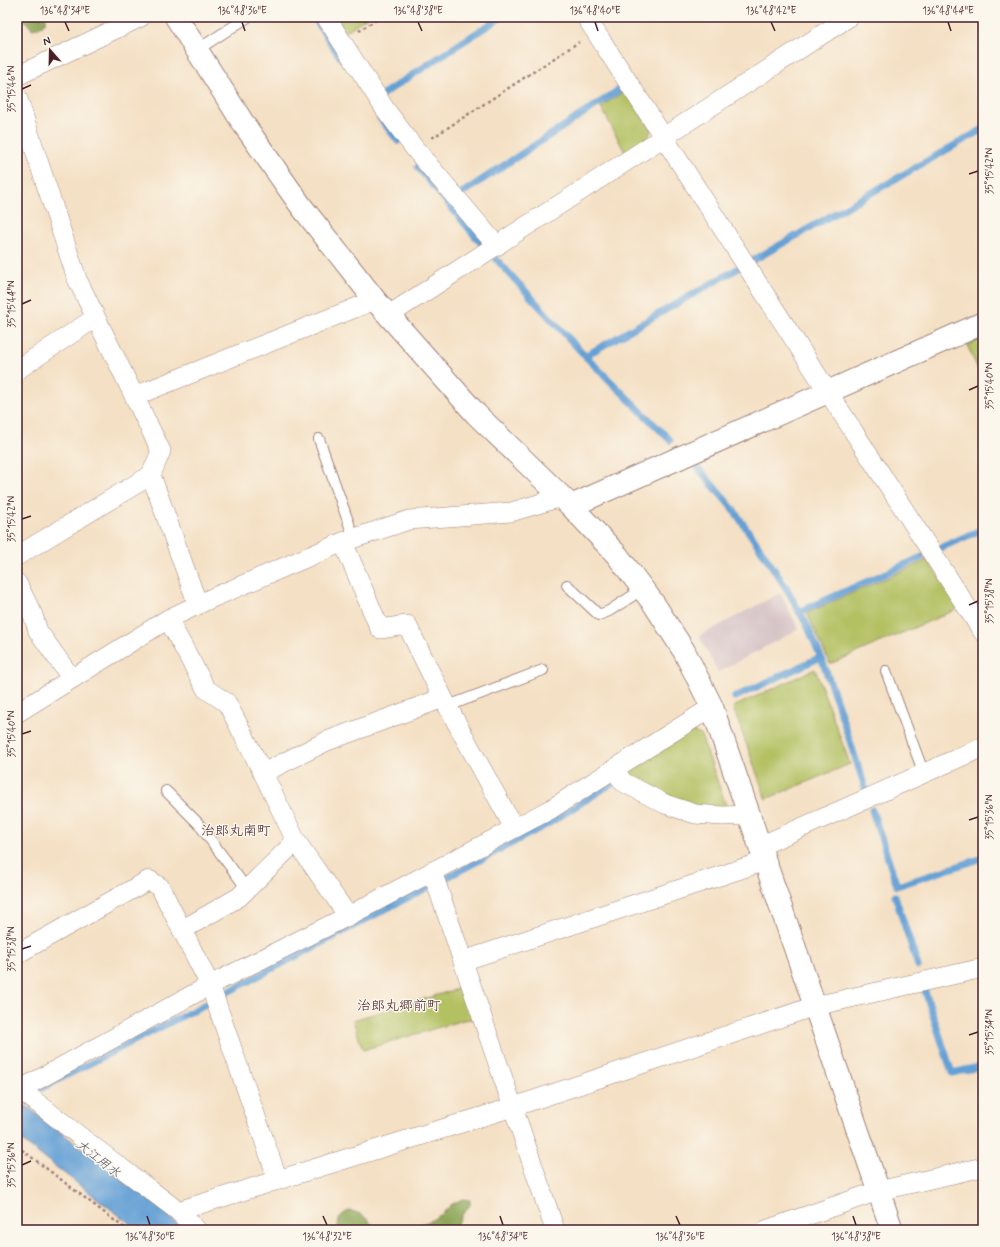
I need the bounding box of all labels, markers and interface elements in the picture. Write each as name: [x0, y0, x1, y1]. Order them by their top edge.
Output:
text: 136°48'34"E: [40, 4, 90, 18]
text: 136°48'36"E: [217, 4, 267, 18]
text: 136°48'38"E: [393, 4, 443, 18]
text: 136°48'40"E: [569, 4, 621, 18]
text: 136°48'42"E: [746, 4, 797, 18]
text: 136°48'44"E: [922, 4, 974, 18]
north arrow: [30, 30, 70, 70]
text: N: [41, 34, 53, 49]
text: 35°15'46"N: [5, 65, 19, 112]
text: 35°15'42"N: [983, 147, 997, 194]
text: 35°15'44"N: [5, 280, 19, 328]
text: 35°15'40"N: [983, 362, 997, 410]
text: 35°15'42"N: [5, 495, 19, 542]
text: 35°15'38"N: [983, 578, 997, 624]
text: 35°15'40"N: [5, 710, 19, 758]
text: 35°15'36"N: [983, 794, 997, 840]
district label: 治郎丸南町: [201, 822, 271, 840]
text: 35°15'38"N: [5, 926, 19, 972]
district label: 治郎丸郷前町: [357, 997, 441, 1015]
text: 35°15'34"N: [983, 1009, 997, 1055]
water label: 大江用水: [72, 1136, 124, 1182]
text: 35°15'36"N: [5, 1142, 19, 1188]
text: 136°48'30"E: [125, 1230, 175, 1244]
text: 136°48'32"E: [302, 1230, 352, 1244]
text: 136°48'34"E: [478, 1230, 528, 1244]
text: 136°48'36"E: [655, 1230, 705, 1244]
text: 136°48'38"E: [831, 1230, 881, 1244]

